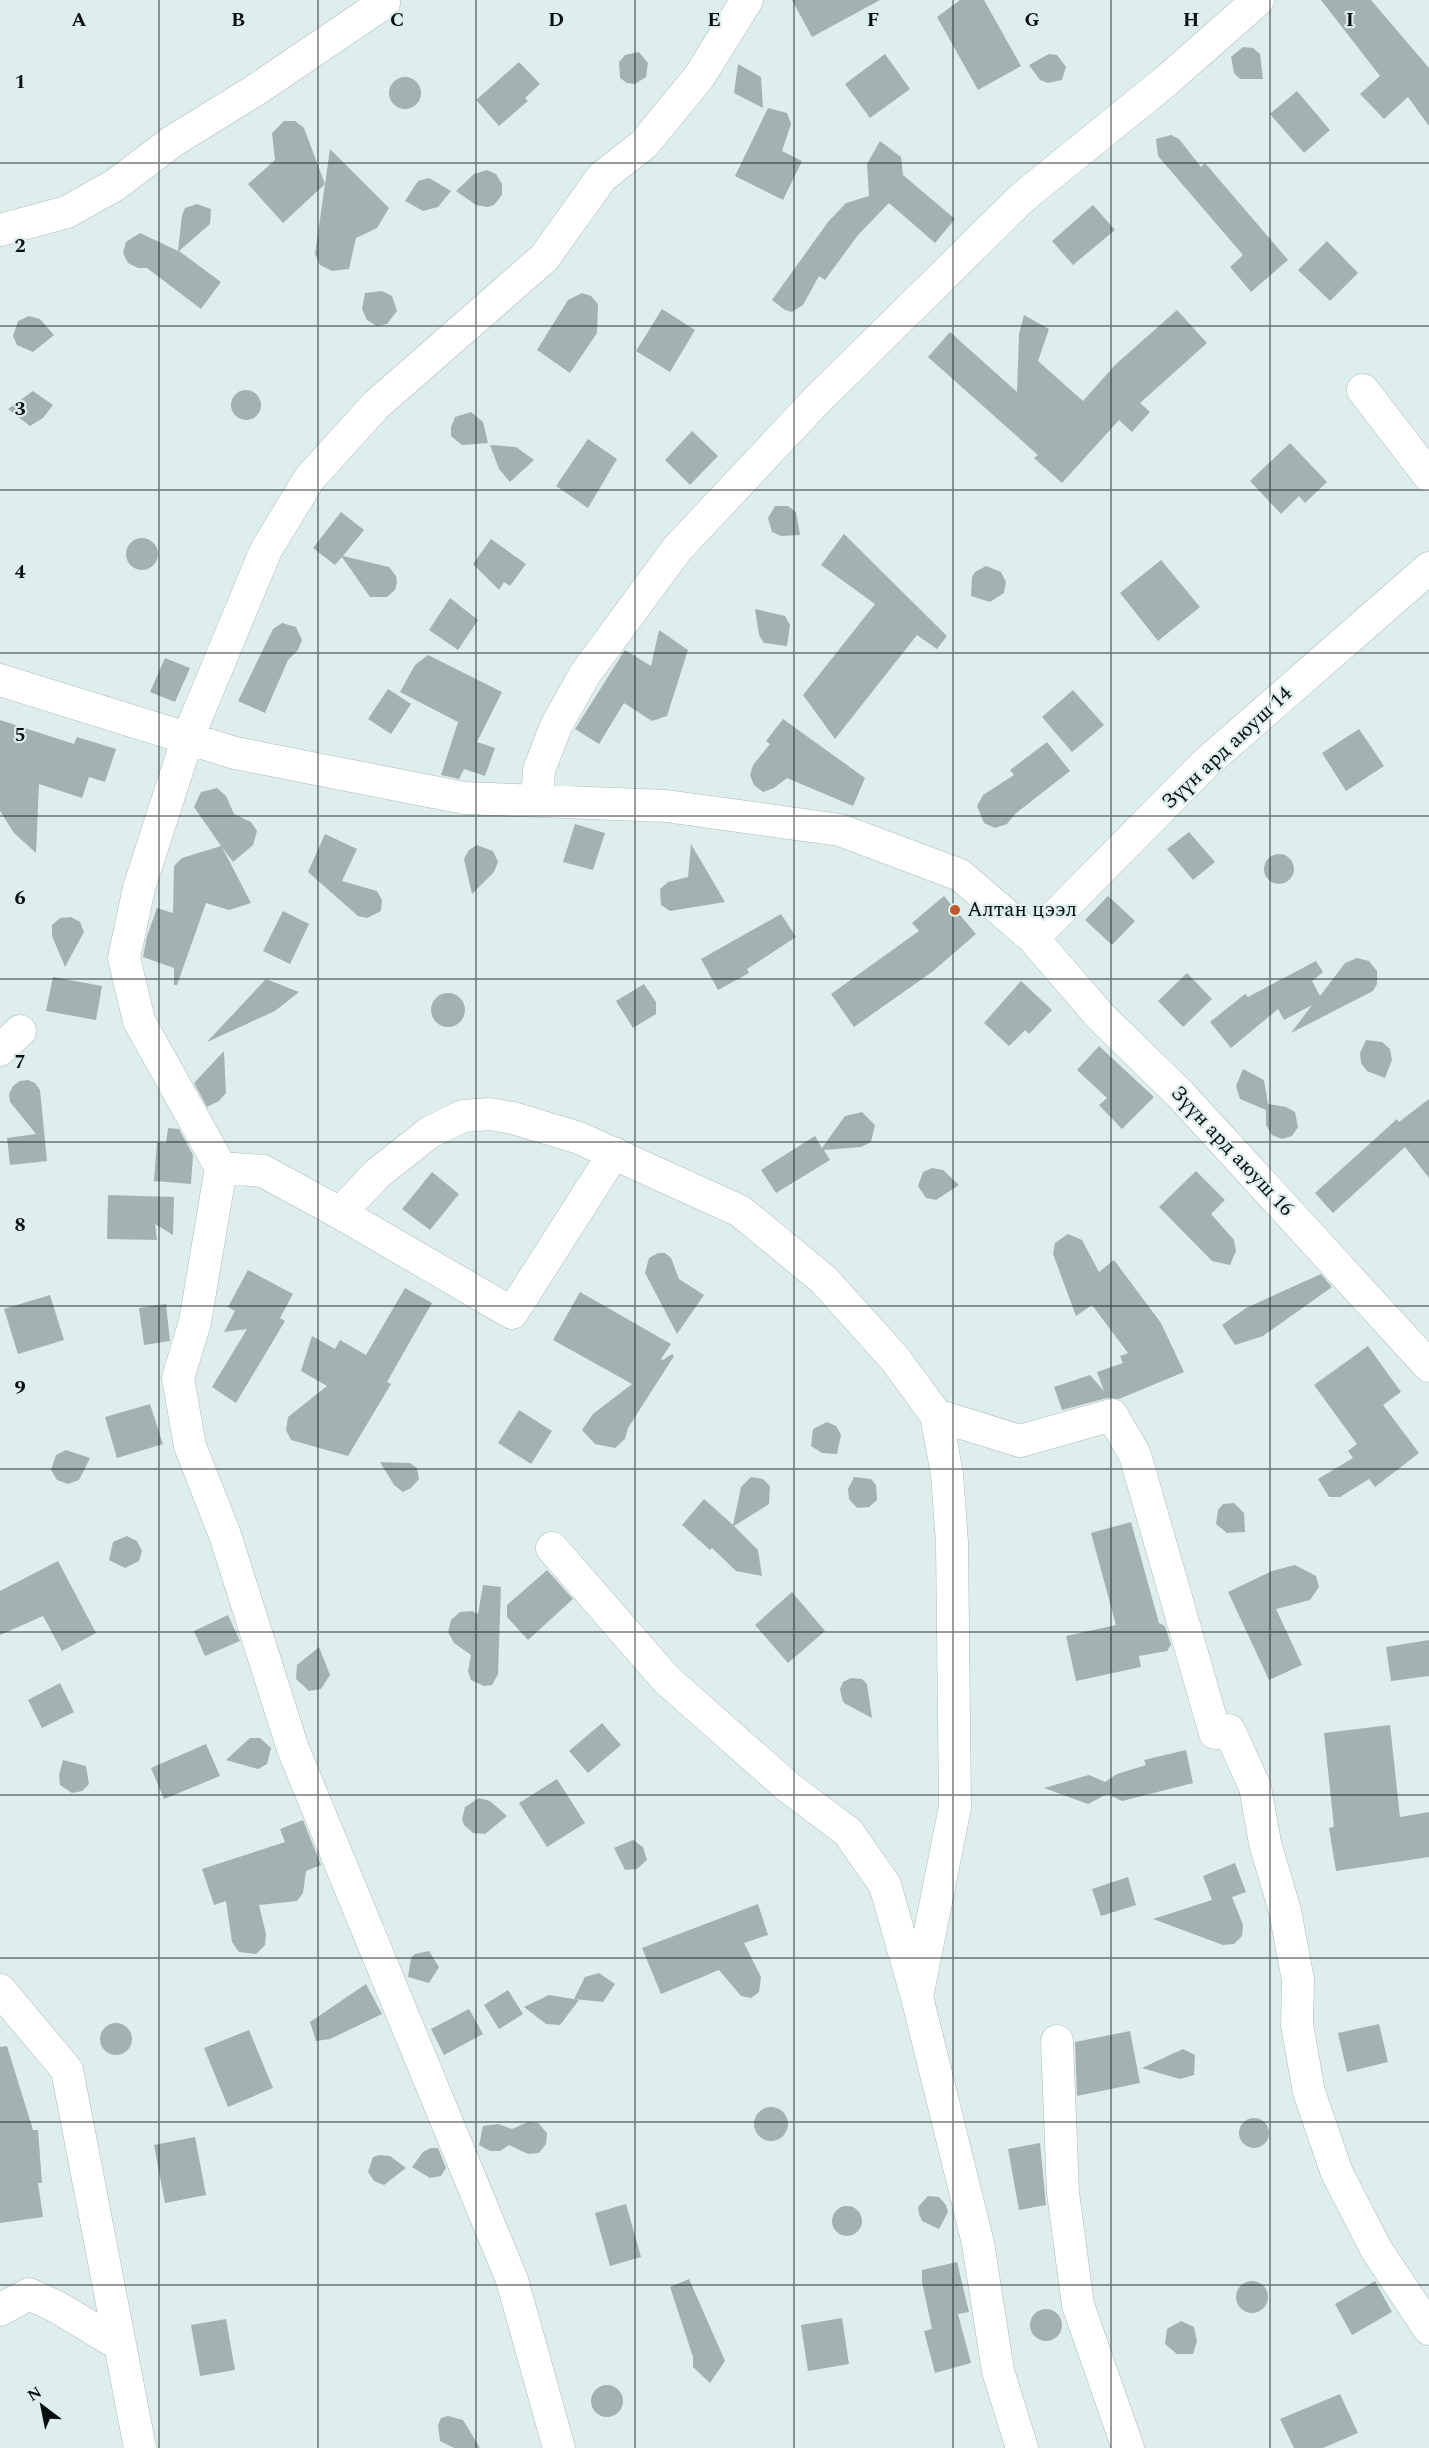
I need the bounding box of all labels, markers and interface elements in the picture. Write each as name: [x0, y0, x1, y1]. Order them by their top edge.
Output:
text: A: [71, 5, 87, 35]
text: B: [231, 5, 245, 35]
text: C: [390, 5, 404, 35]
text: D: [548, 5, 564, 35]
text: E: [707, 5, 721, 35]
text: F: [867, 5, 879, 35]
text: G: [1024, 5, 1040, 35]
text: H: [1183, 5, 1199, 35]
text: I: [1346, 5, 1354, 35]
text: 1: [14, 67, 26, 97]
text: 2: [14, 231, 26, 261]
text: 3: [14, 394, 26, 424]
text: 4: [14, 557, 26, 587]
street label: Зүүн ард аюуш 14: [1154, 678, 1300, 817]
text: 5: [14, 720, 26, 750]
text: 6: [14, 883, 26, 913]
place label: Алтан цээл: [967, 894, 1077, 926]
marker: Алтан цээл: [948, 903, 962, 917]
text: 7: [14, 1047, 26, 1077]
street label: Зүүн ард аюуш 16: [1163, 1078, 1301, 1224]
text: 8: [14, 1210, 26, 1240]
text: 9: [14, 1373, 26, 1403]
north arrow: [12, 2376, 72, 2436]
text: N: [23, 2380, 46, 2408]

